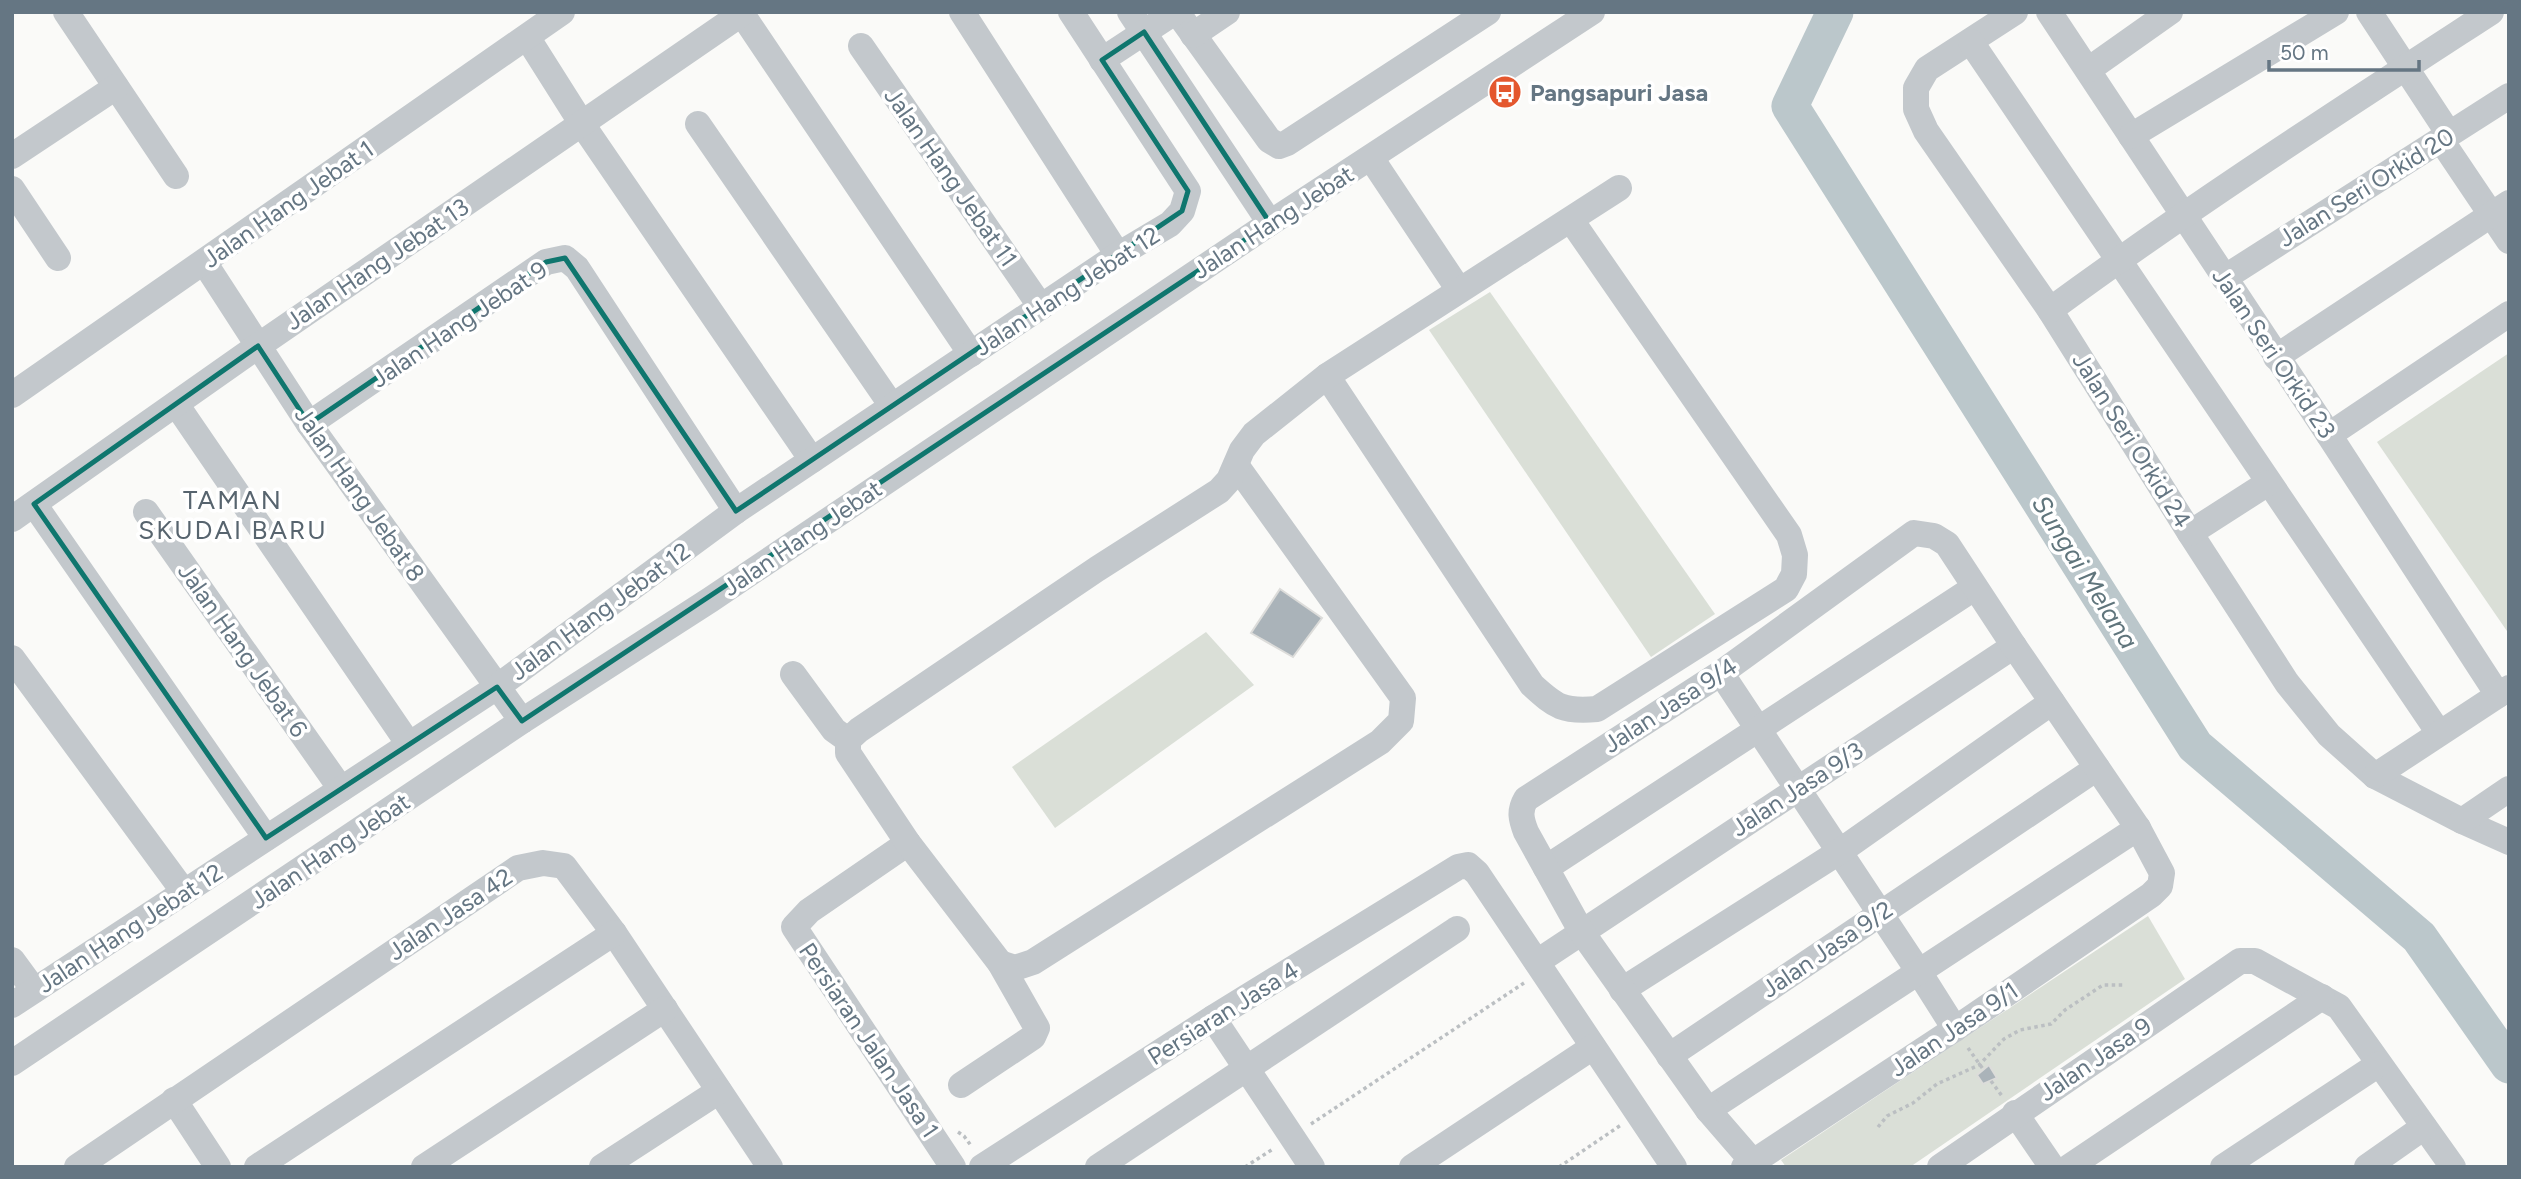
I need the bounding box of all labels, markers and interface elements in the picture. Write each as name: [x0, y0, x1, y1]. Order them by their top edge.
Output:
scale bar: [2269, 28, 2420, 72]
text: 50 m: [2280, 40, 2329, 65]
bus stop icon: Pangsapuri Jasa: [1486, 73, 1524, 111]
place label: Pangsapuri Jasa: [1530, 78, 1708, 107]
street label: Jalan Hang Jebat 11: [878, 82, 1024, 272]
street label: Jalan Seri Orkid 20: [2273, 121, 2459, 253]
street label: Jalan Hang Jebat 1: [197, 134, 379, 274]
street label: Jalan Hang Jebat: [1187, 159, 1359, 285]
street label: Jalan Hang Jebat 13: [280, 192, 474, 336]
street label: Jalan Hang Jebat 12: [969, 220, 1165, 362]
street label: Jalan Hang Jebat 9: [366, 255, 552, 393]
street label: Jalan Seri Orkid 23: [2206, 262, 2342, 444]
street label: Jalan Seri Orkid 24: [2066, 347, 2198, 533]
street label: Jalan Hang Jebat 8: [289, 401, 431, 587]
street label: Jalan Hang Jebat: [717, 474, 887, 602]
district label: TAMAN SKUDAI BARU: [138, 484, 328, 546]
water label: Sungai Melana: [2025, 489, 2145, 655]
street label: Jalan Hang Jebat 12: [504, 536, 696, 686]
street label: Jalan Hang Jebat 6: [172, 558, 314, 742]
street label: Jalan Jasa 9/4: [1598, 651, 1742, 759]
street label: Jalan Jasa 9/3: [1726, 736, 1868, 842]
street label: Jalan Hang Jebat: [245, 787, 415, 915]
street label: Jalan Hang Jebat 12: [32, 857, 228, 999]
street label: Jalan Jasa 42: [382, 862, 518, 966]
street label: Jalan Jasa 9/2: [1756, 895, 1898, 1003]
street label: Persiaran Jalan Jasa 1: [793, 937, 945, 1143]
street label: Persiaran Jasa 4: [1142, 955, 1304, 1071]
street label: Jalan Jasa 9/1: [1884, 976, 2024, 1082]
street label: Jalan Jasa 9: [2033, 1011, 2157, 1107]

